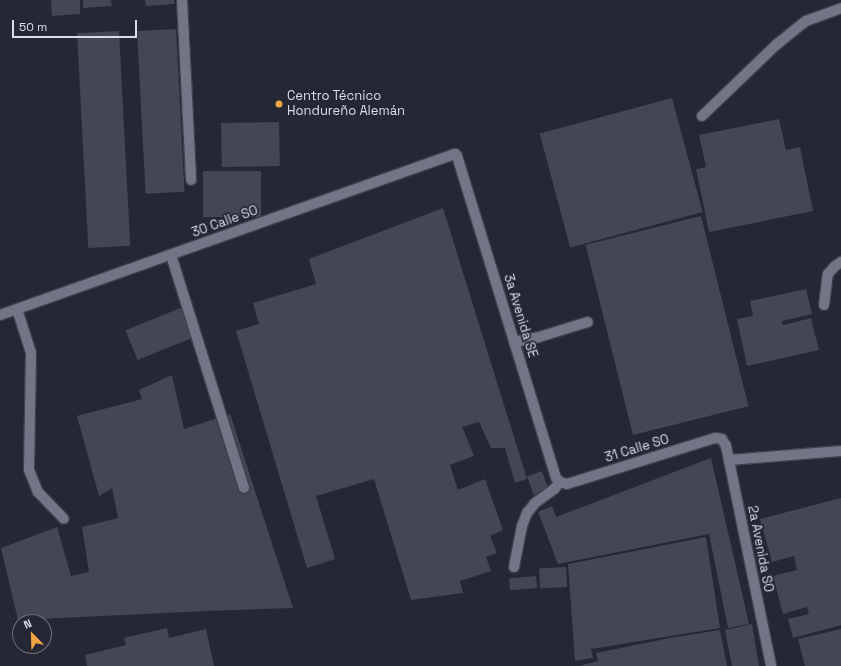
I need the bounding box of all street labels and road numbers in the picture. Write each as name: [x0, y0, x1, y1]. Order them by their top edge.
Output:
street label: 30 Calle SO: [190, 203, 260, 241]
street label: 3a Avenida SE: [500, 272, 540, 360]
street label: 31 Calle SO: [603, 432, 671, 466]
street label: 2a Avenida SO: [744, 504, 776, 594]

